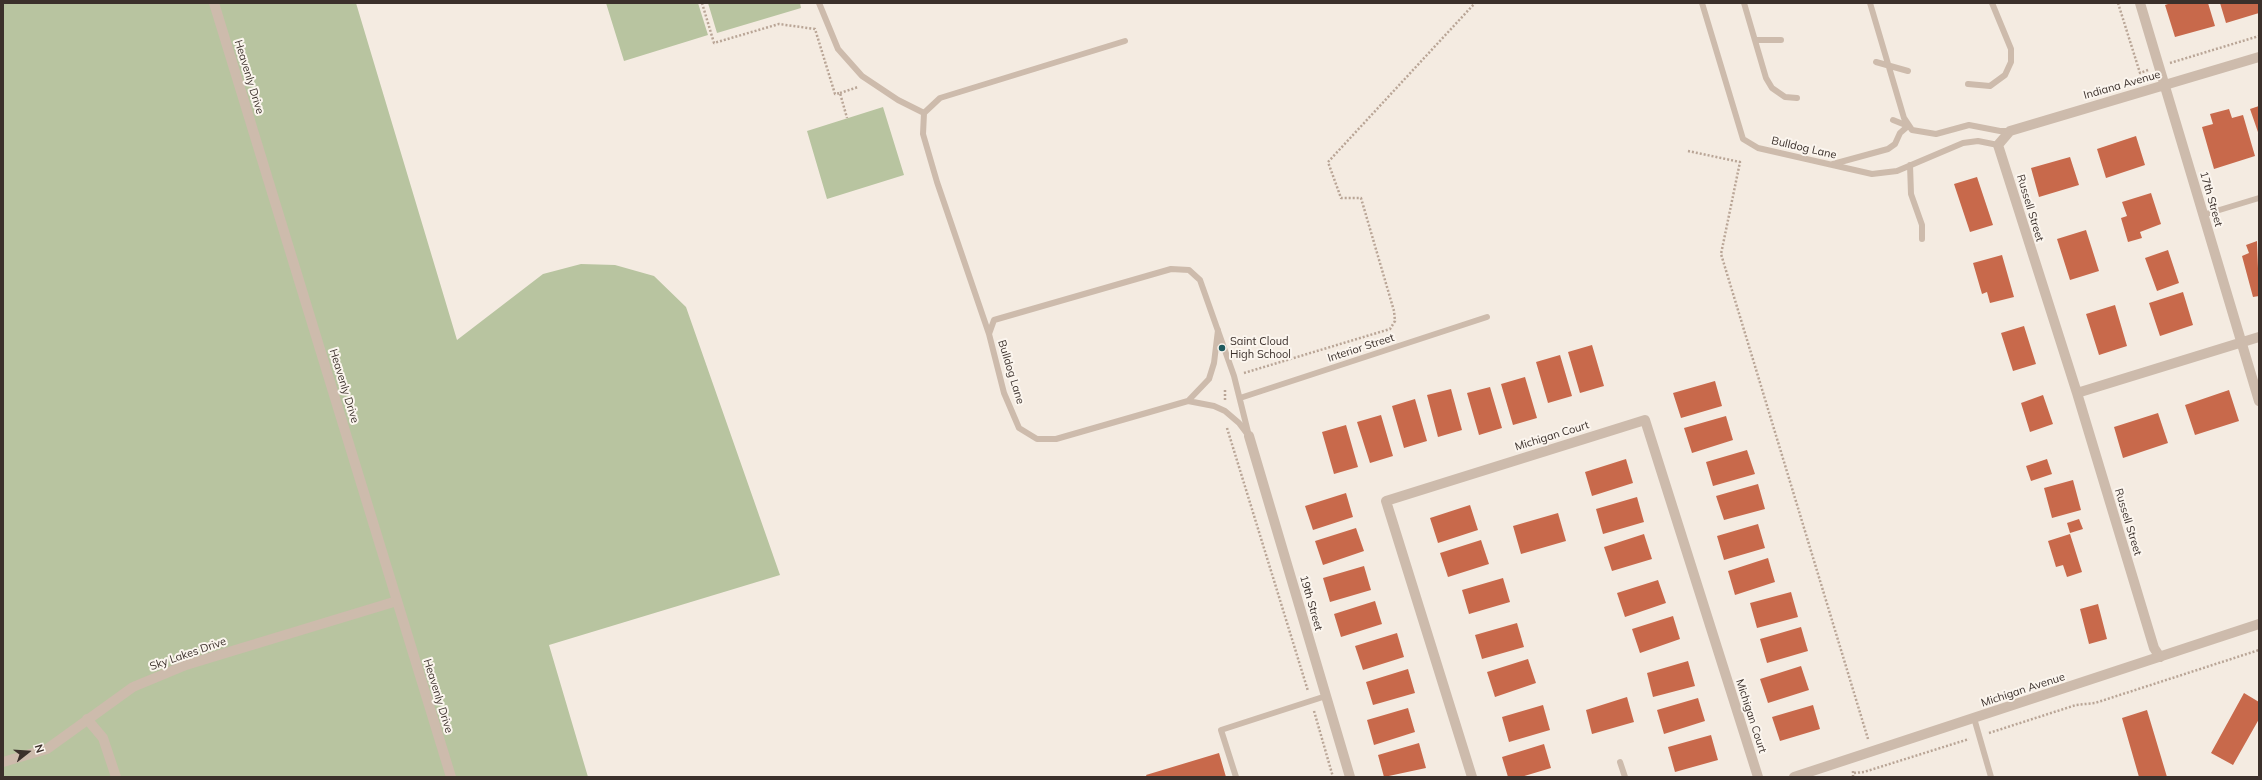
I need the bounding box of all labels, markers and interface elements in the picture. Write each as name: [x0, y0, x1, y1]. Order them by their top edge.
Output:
street label: Heavenly Drive: [231, 38, 267, 116]
street label: Indiana Avenue: [2082, 68, 2162, 102]
street label: Bulldog Lane: [1770, 134, 1838, 162]
street label: 17th Street: [2197, 170, 2225, 228]
street label: Russell Street: [2014, 173, 2046, 243]
street label: Interior Street: [1326, 331, 1396, 365]
place label: Saint Cloud High School: [1230, 335, 1291, 361]
street label: Bulldog Lane: [995, 338, 1027, 406]
marker: Saint Cloud High School: [1217, 343, 1227, 353]
street label: Heavenly Drive: [326, 347, 362, 425]
street label: Michigan Court: [1513, 418, 1591, 454]
street label: Russell Street: [2112, 487, 2144, 557]
street label: 19th Street: [1297, 574, 1325, 632]
street label: Sky Lakes Drive: [148, 635, 228, 673]
street label: Heavenly Drive: [420, 657, 456, 735]
street label: Michigan Avenue: [1979, 670, 2067, 710]
street label: Michigan Court: [1733, 677, 1769, 755]
north arrow: [8, 732, 48, 772]
text: N: [32, 742, 47, 755]

